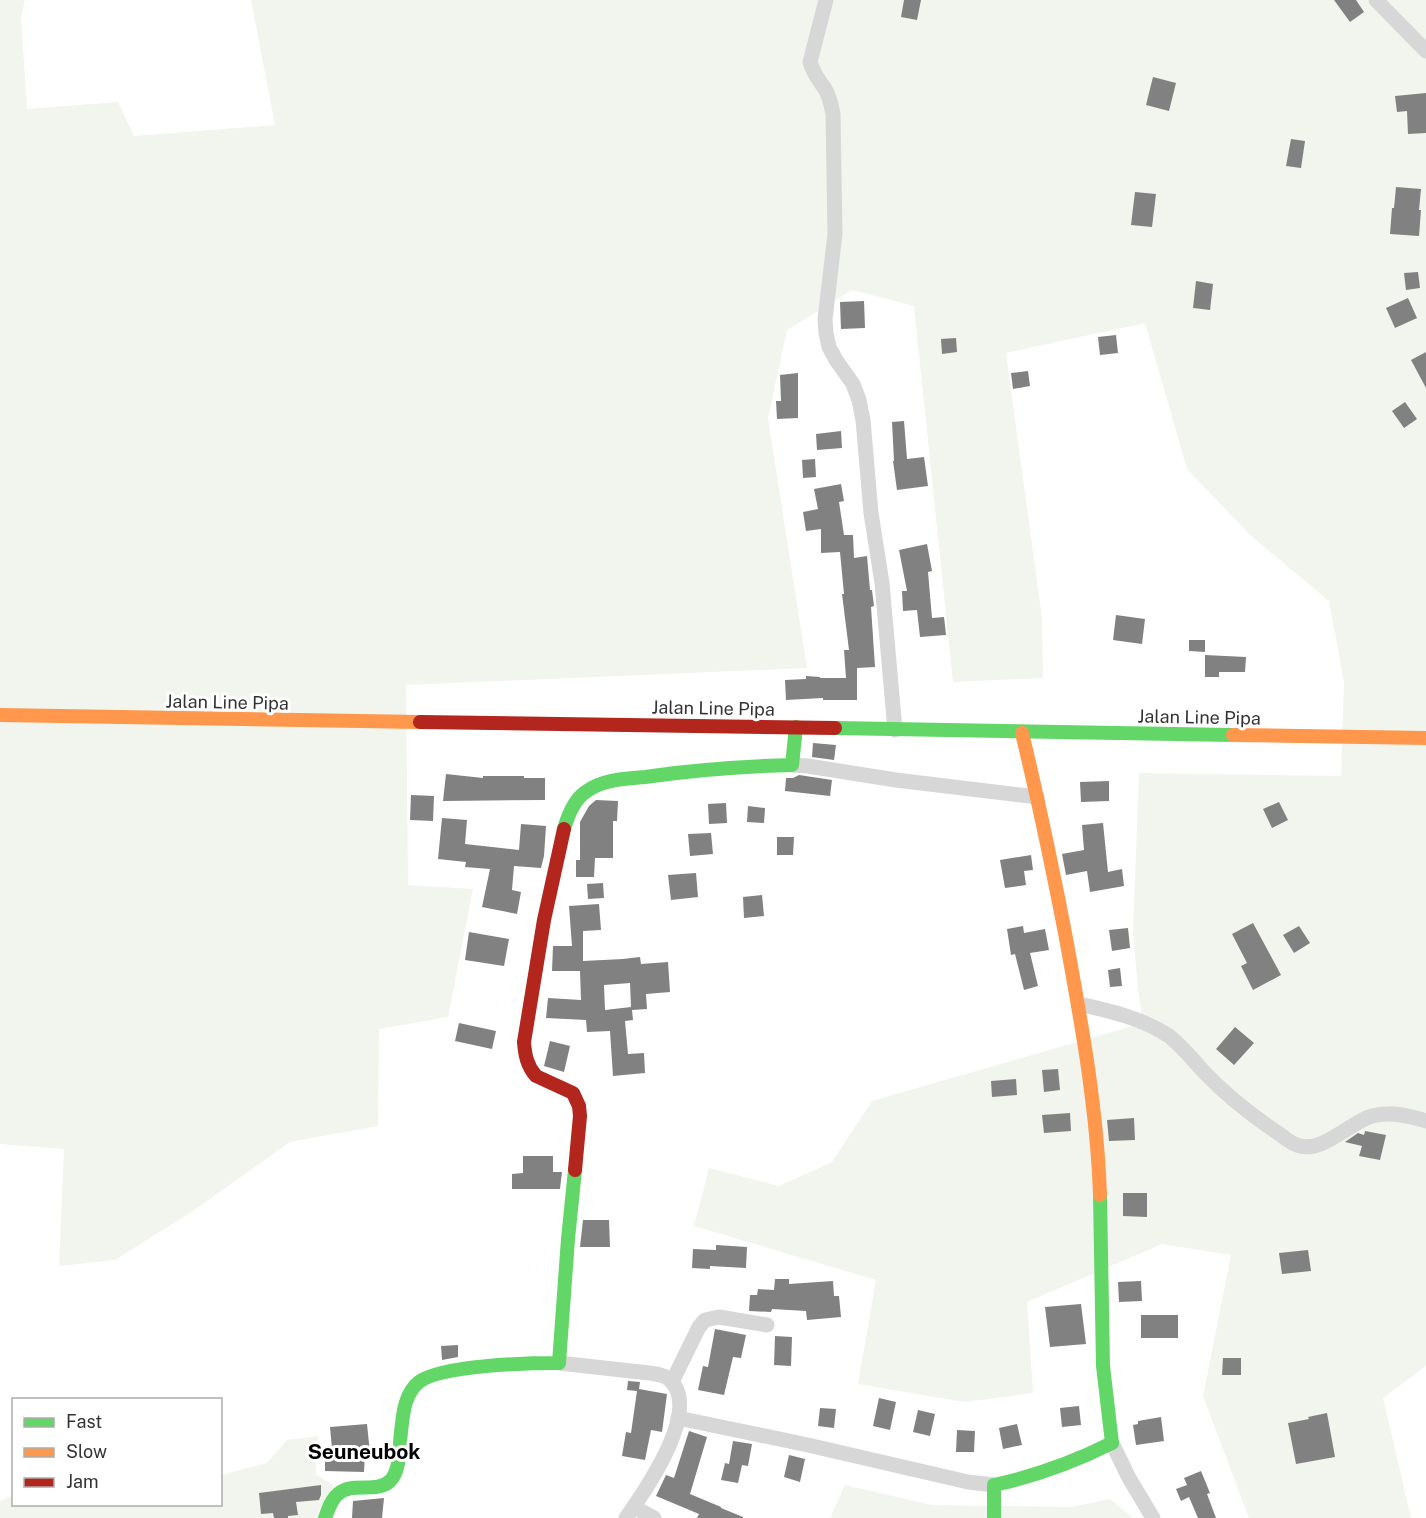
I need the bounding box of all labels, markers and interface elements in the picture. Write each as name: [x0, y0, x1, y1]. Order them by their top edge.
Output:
street label: Jalan Line Pipa: [165, 690, 289, 714]
street label: Jalan Line Pipa: [651, 696, 775, 720]
street label: Jalan Line Pipa: [1137, 705, 1261, 729]
legend: [12, 1398, 222, 1506]
text: Fast: [66, 1411, 102, 1432]
district label: Seuneubok: [307, 1439, 421, 1464]
text: Slow: [66, 1441, 107, 1462]
text: Jam: [66, 1471, 99, 1492]

